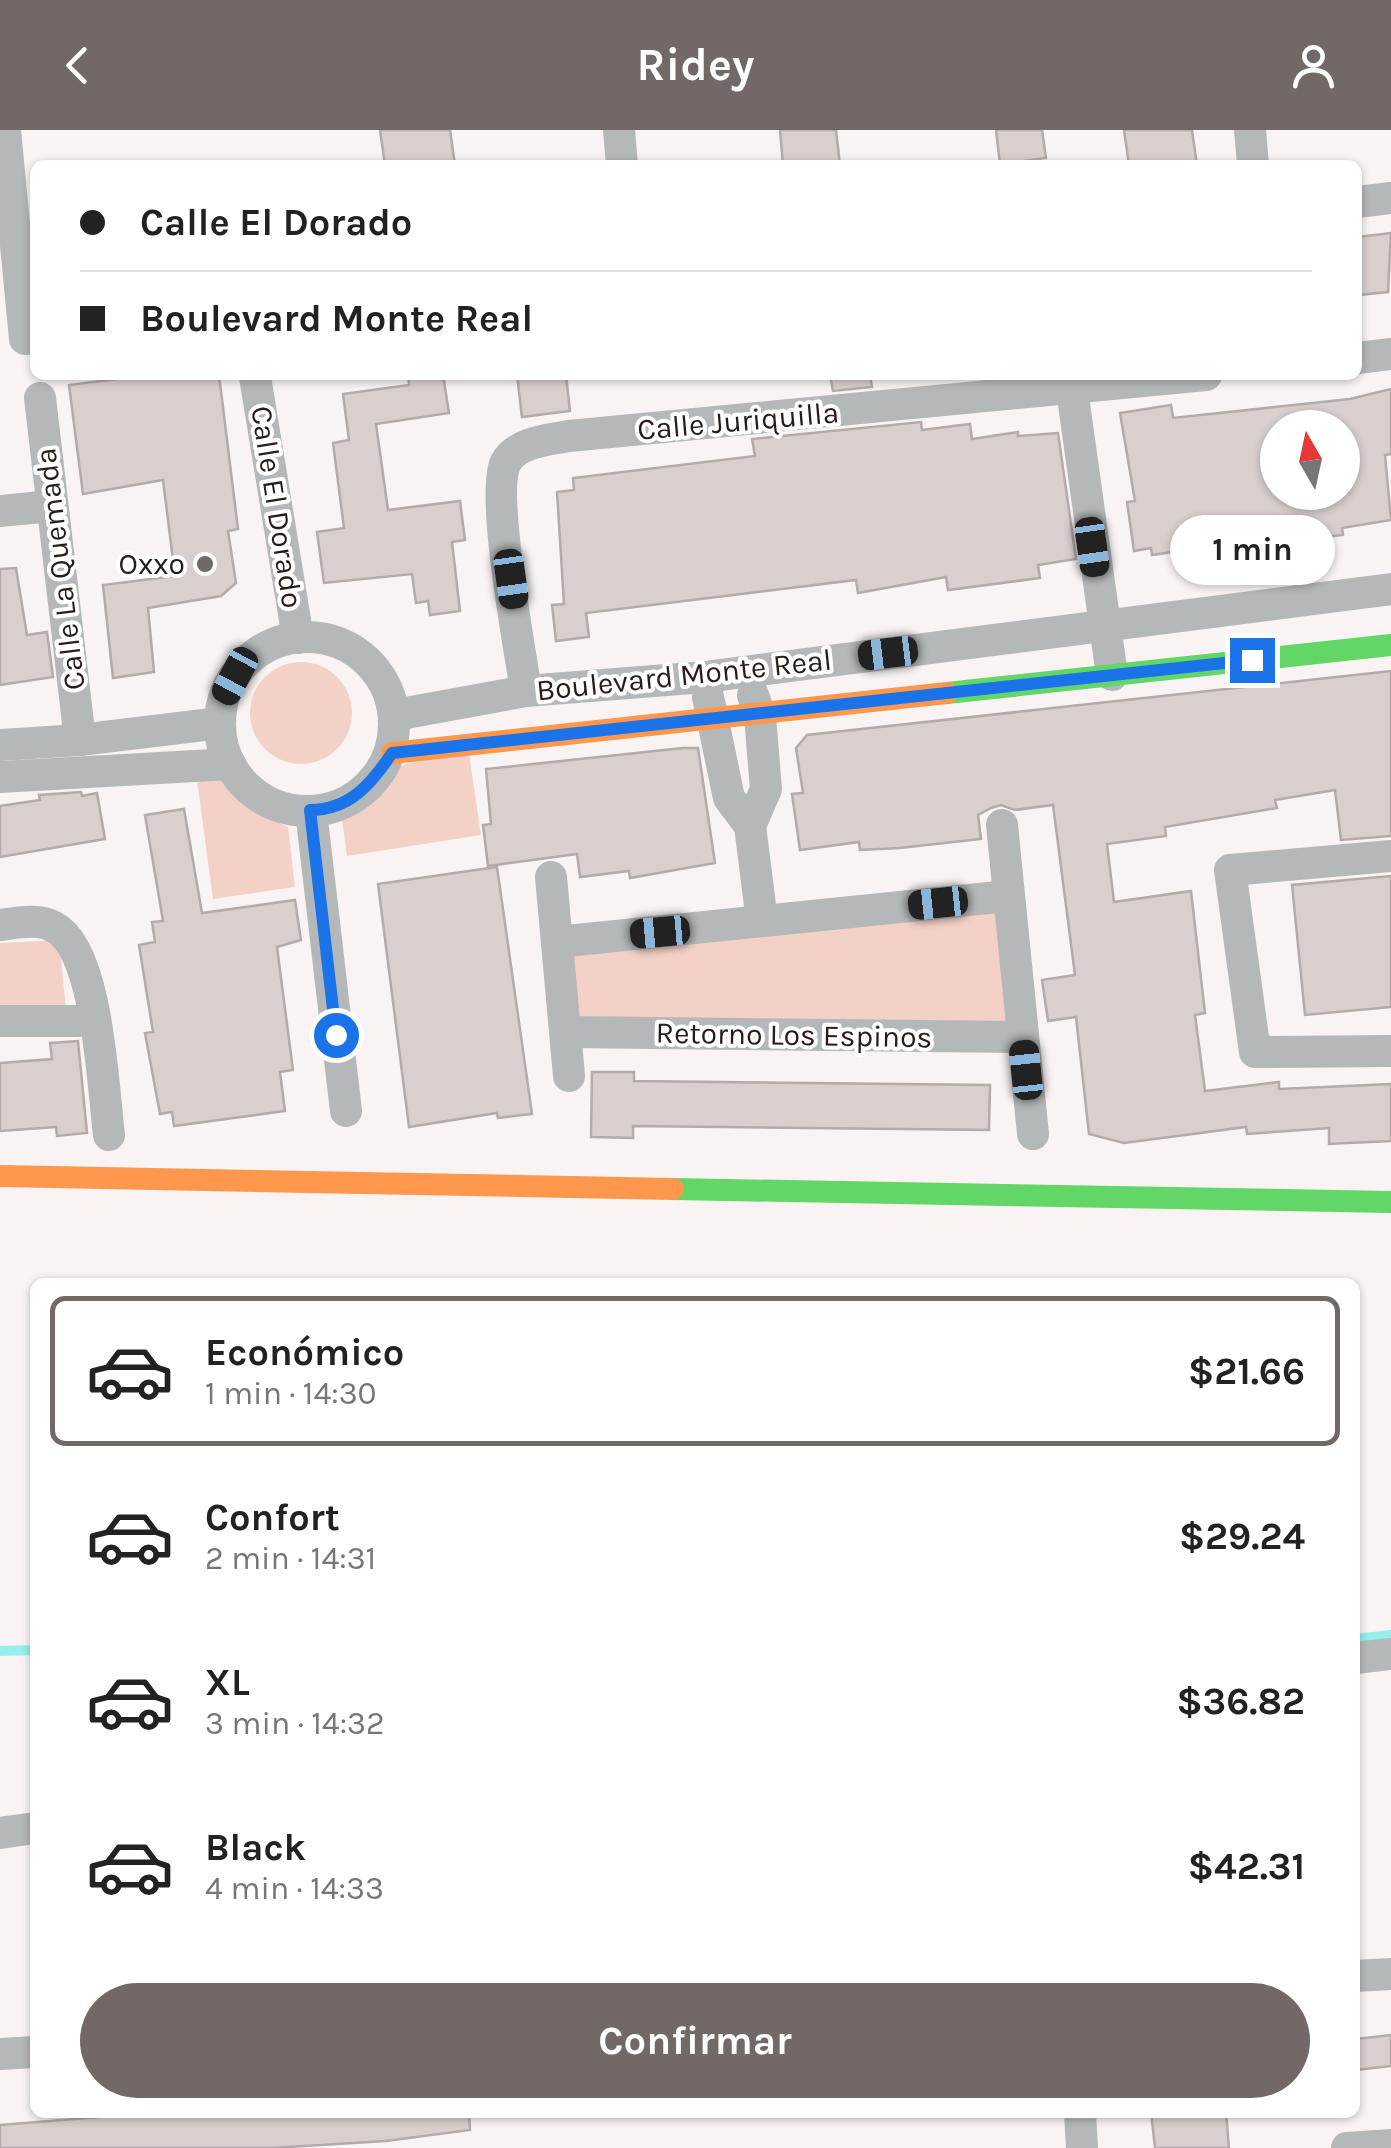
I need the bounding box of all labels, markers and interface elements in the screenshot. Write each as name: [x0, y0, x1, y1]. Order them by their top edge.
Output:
icon: back: [50, 38, 105, 93]
icon: person: [1286, 38, 1341, 93]
text: Ridey: [637, 39, 754, 91]
text: Calle El Dorado: [140, 200, 412, 245]
text: Boulevard Monte Real: [140, 296, 533, 341]
street label: Calle Juriquilla: [636, 394, 840, 448]
street label: Calle El Dorado: [243, 403, 311, 611]
north arrow: [1260, 410, 1360, 510]
map controls: [1260, 410, 1360, 510]
street label: Calle La Quemada: [27, 446, 93, 692]
car: [1073, 515, 1111, 579]
callout: 1 min: [1170, 515, 1334, 585]
text: 1 min: [1212, 531, 1293, 568]
place label: Oxxo: [119, 546, 185, 582]
car: [492, 547, 530, 611]
marker: Oxxo: [194, 553, 216, 575]
car: [856, 634, 920, 672]
route end: [1230, 638, 1275, 683]
car: [208, 642, 262, 710]
street label: Boulevard Monte Real: [535, 642, 833, 708]
car: [907, 885, 969, 921]
car: [629, 914, 691, 950]
route start: [314, 1013, 359, 1058]
street label: Retorno Los Espinos: [655, 1015, 933, 1055]
car: [1008, 1039, 1044, 1101]
icon: car: [85, 1326, 175, 1416]
text: Económico: [205, 1330, 404, 1375]
text: $21.66: [1188, 1349, 1305, 1394]
text: 1 min · 14:30: [205, 1375, 377, 1412]
icon: car: [85, 1491, 175, 1581]
text: Confort: [205, 1495, 340, 1540]
text: $29.24: [1179, 1514, 1305, 1559]
text: 2 min · 14:31: [205, 1540, 376, 1577]
icon: car: [85, 1656, 175, 1746]
text: XL: [205, 1660, 250, 1705]
text: $36.82: [1176, 1679, 1305, 1724]
text: 3 min · 14:32: [205, 1705, 384, 1742]
icon: car: [85, 1821, 175, 1911]
text: Black: [205, 1825, 306, 1870]
text: $42.31: [1188, 1844, 1305, 1889]
text: 4 min · 14:33: [205, 1870, 384, 1907]
button: Confirmar: [80, 1983, 1310, 2098]

